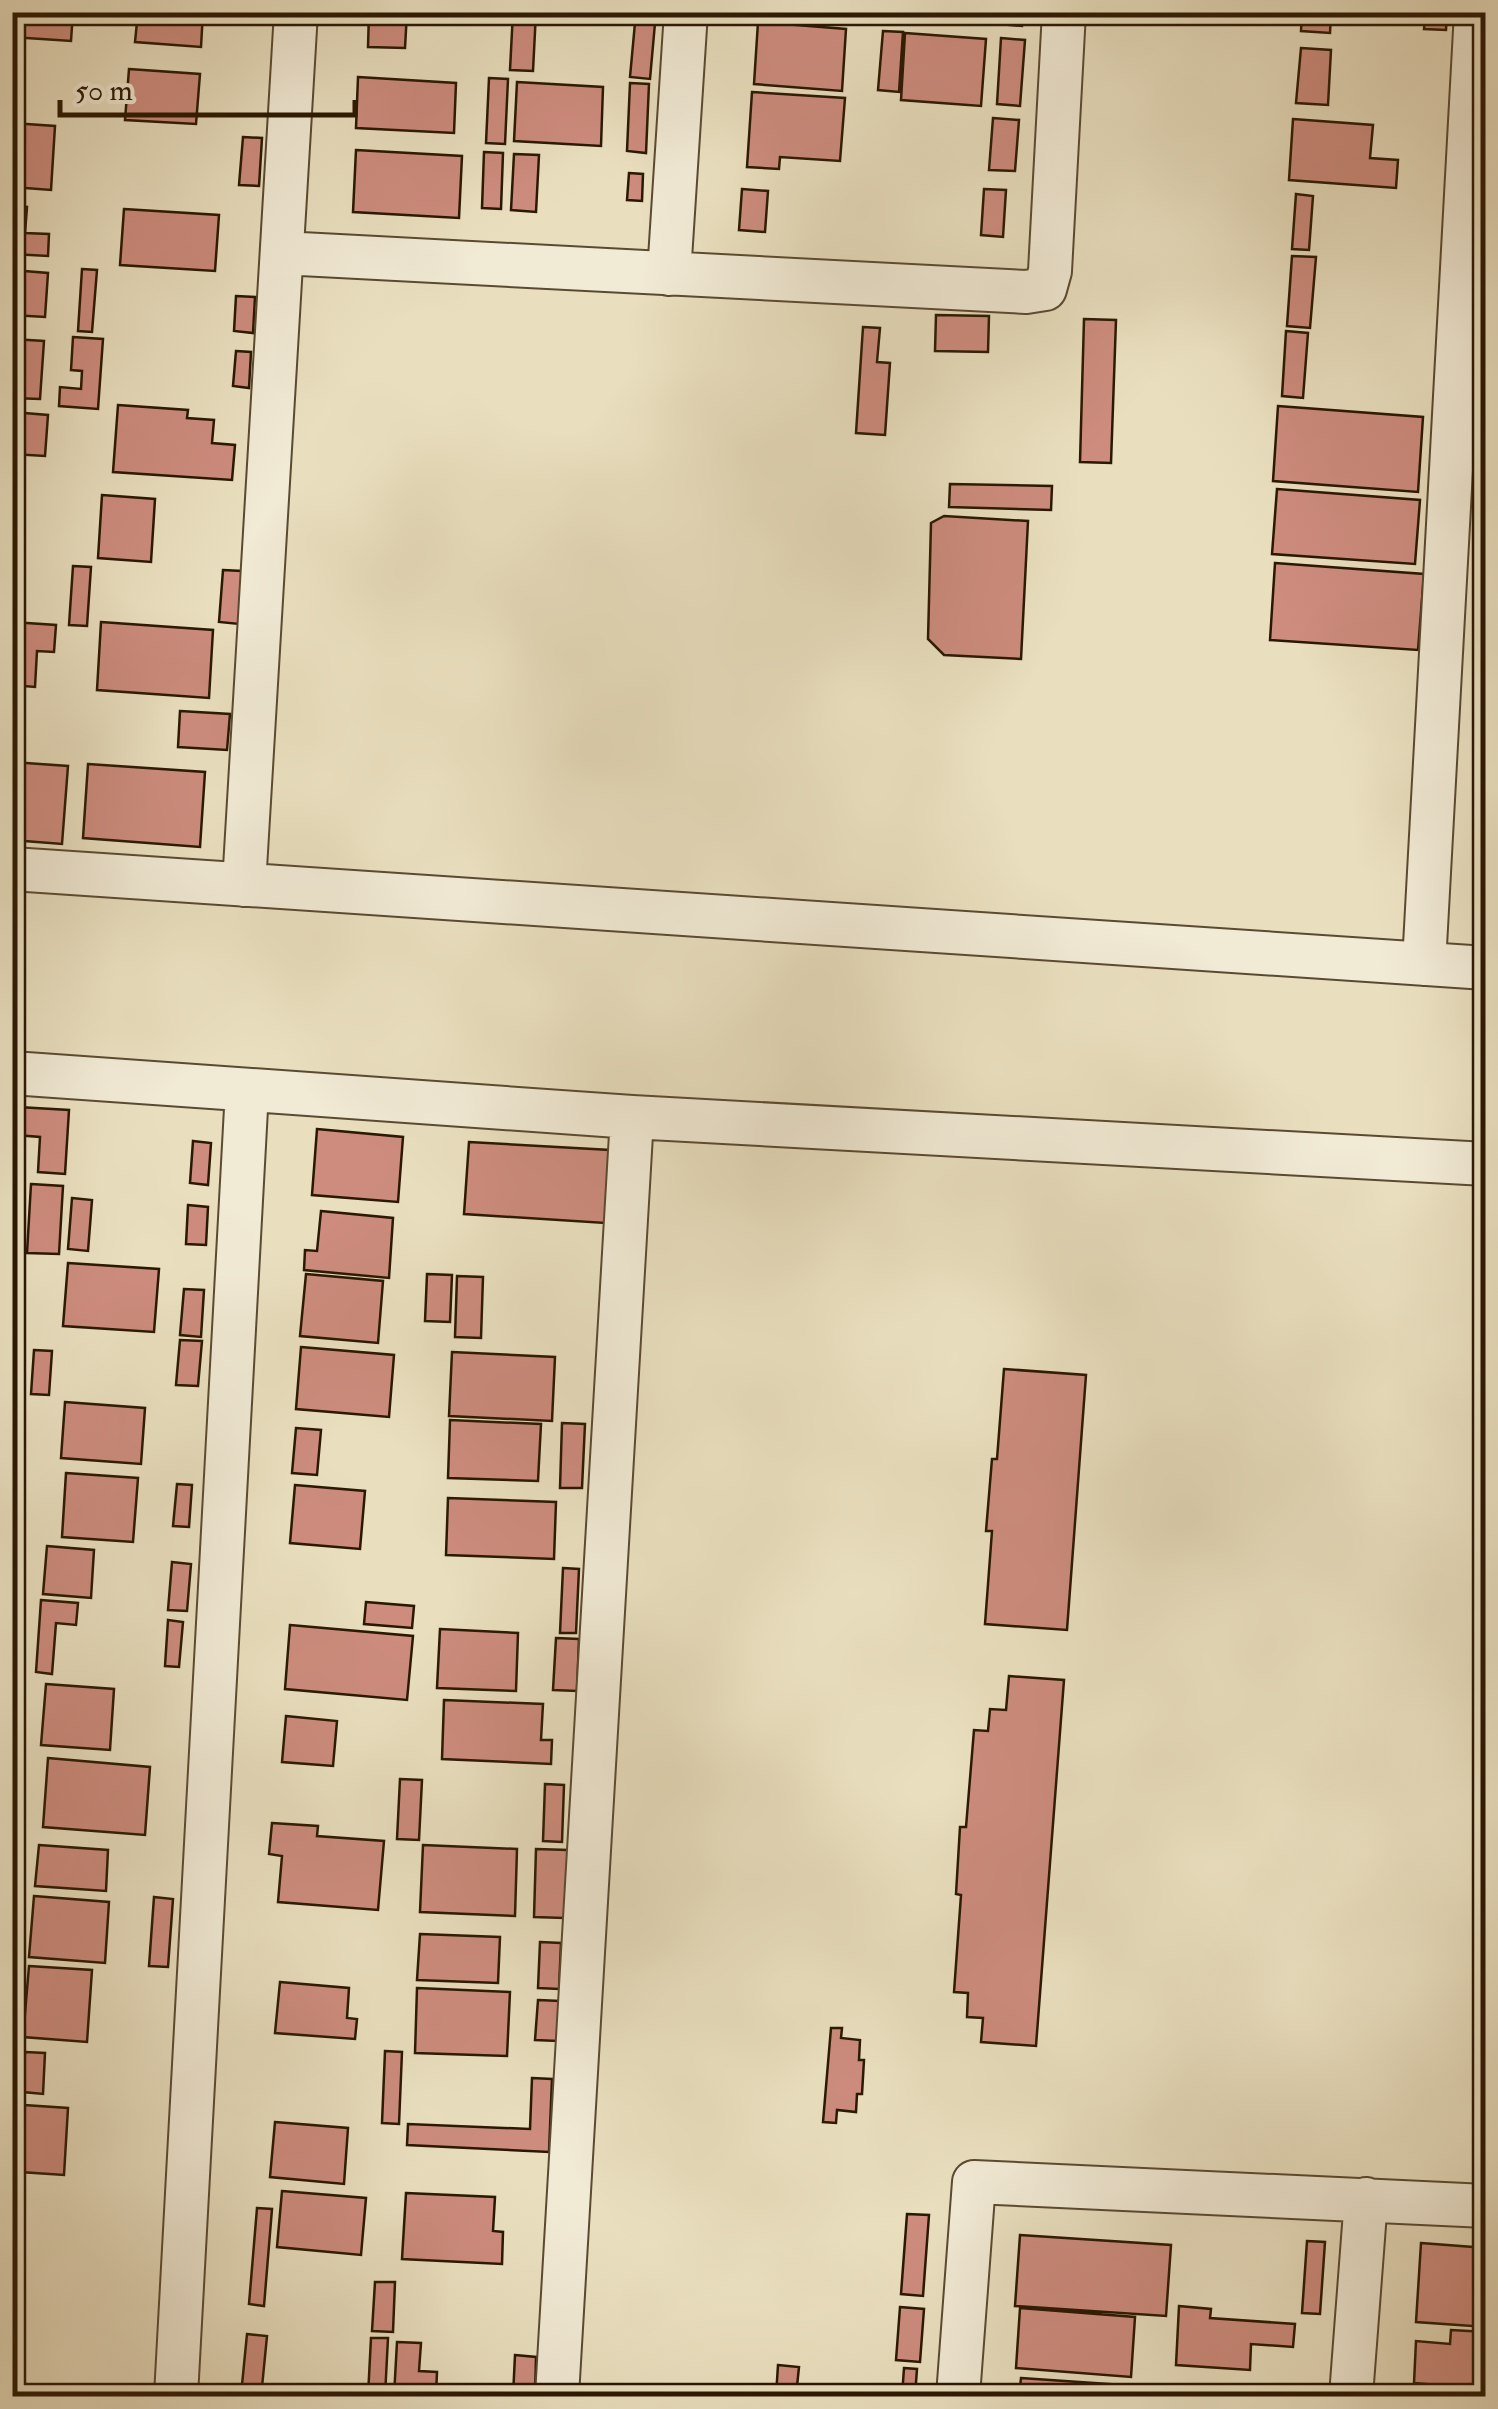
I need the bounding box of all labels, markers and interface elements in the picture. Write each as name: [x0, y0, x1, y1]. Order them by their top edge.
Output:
scale bar: [60, 55, 355, 117]
text: 50 m: [75, 72, 133, 109]

